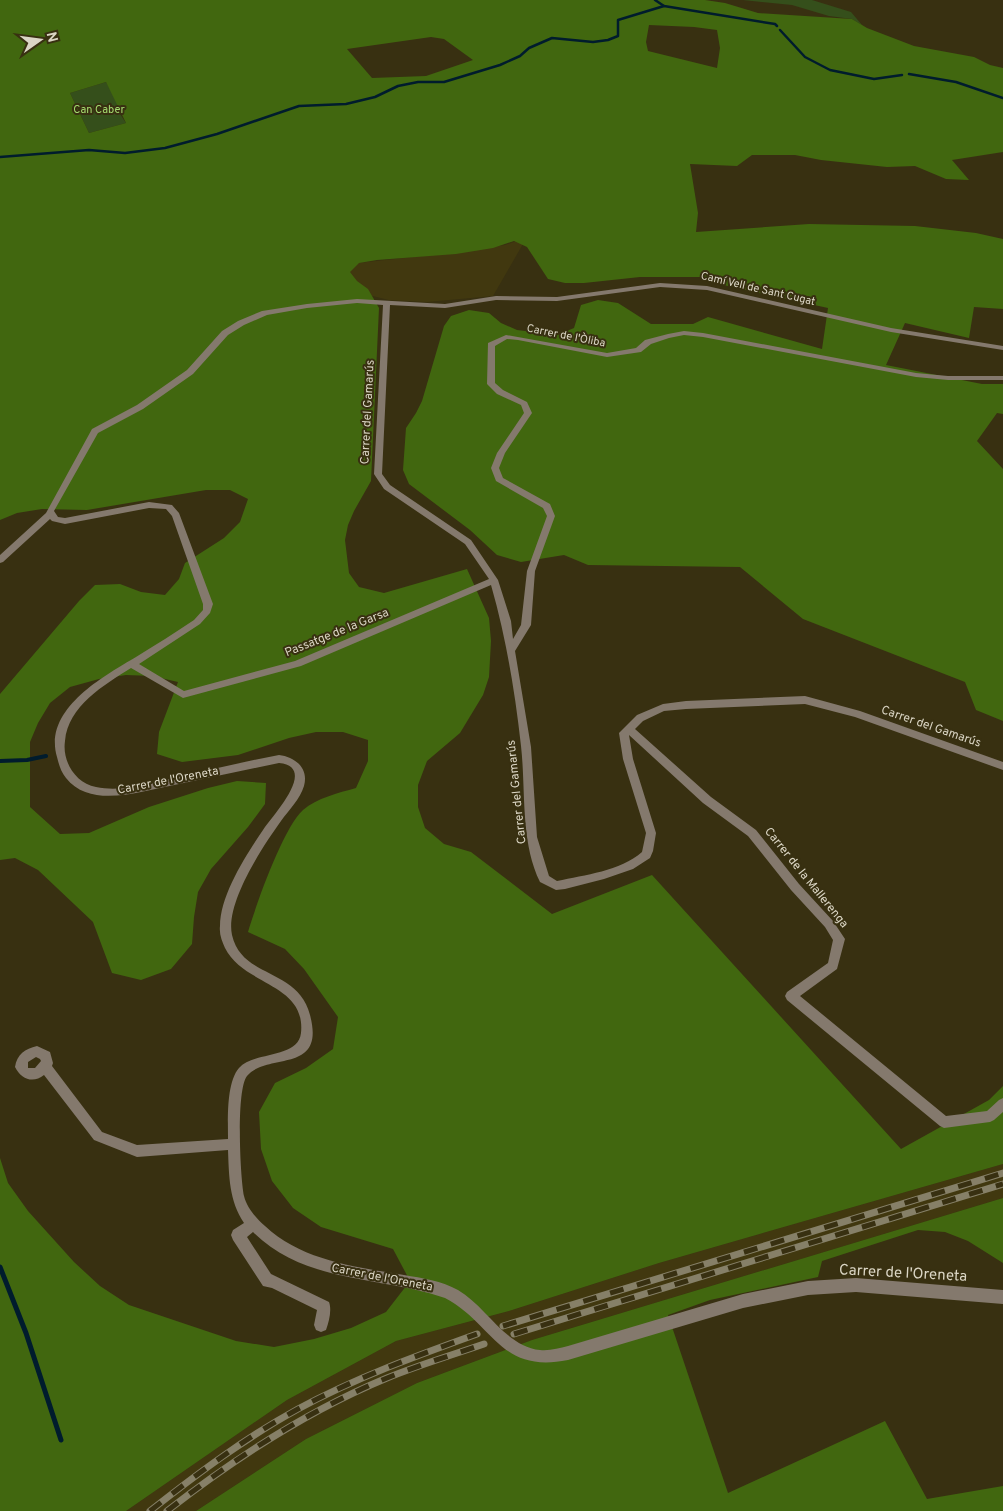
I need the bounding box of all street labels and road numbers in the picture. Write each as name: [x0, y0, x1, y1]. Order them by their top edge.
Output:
street label: Camí Vell de Sant Cugat: [699, 269, 817, 309]
street label: Carrer de l'Òliba: [525, 321, 607, 351]
street label: Carrer del Gamarús: [357, 359, 379, 465]
street label: Passatge de la Garsa: [283, 605, 391, 661]
street label: Carrer del Gamarús: [879, 702, 983, 752]
street label: Carrer del Gamarús: [504, 739, 530, 845]
street label: Carrer de l'Oreneta: [116, 763, 220, 799]
street label: Carrer de la Mallerenga: [760, 824, 852, 932]
street label: Carrer de l'Oreneta: [330, 1260, 434, 1296]
street label: Carrer de l'Oreneta: [838, 1261, 968, 1287]

